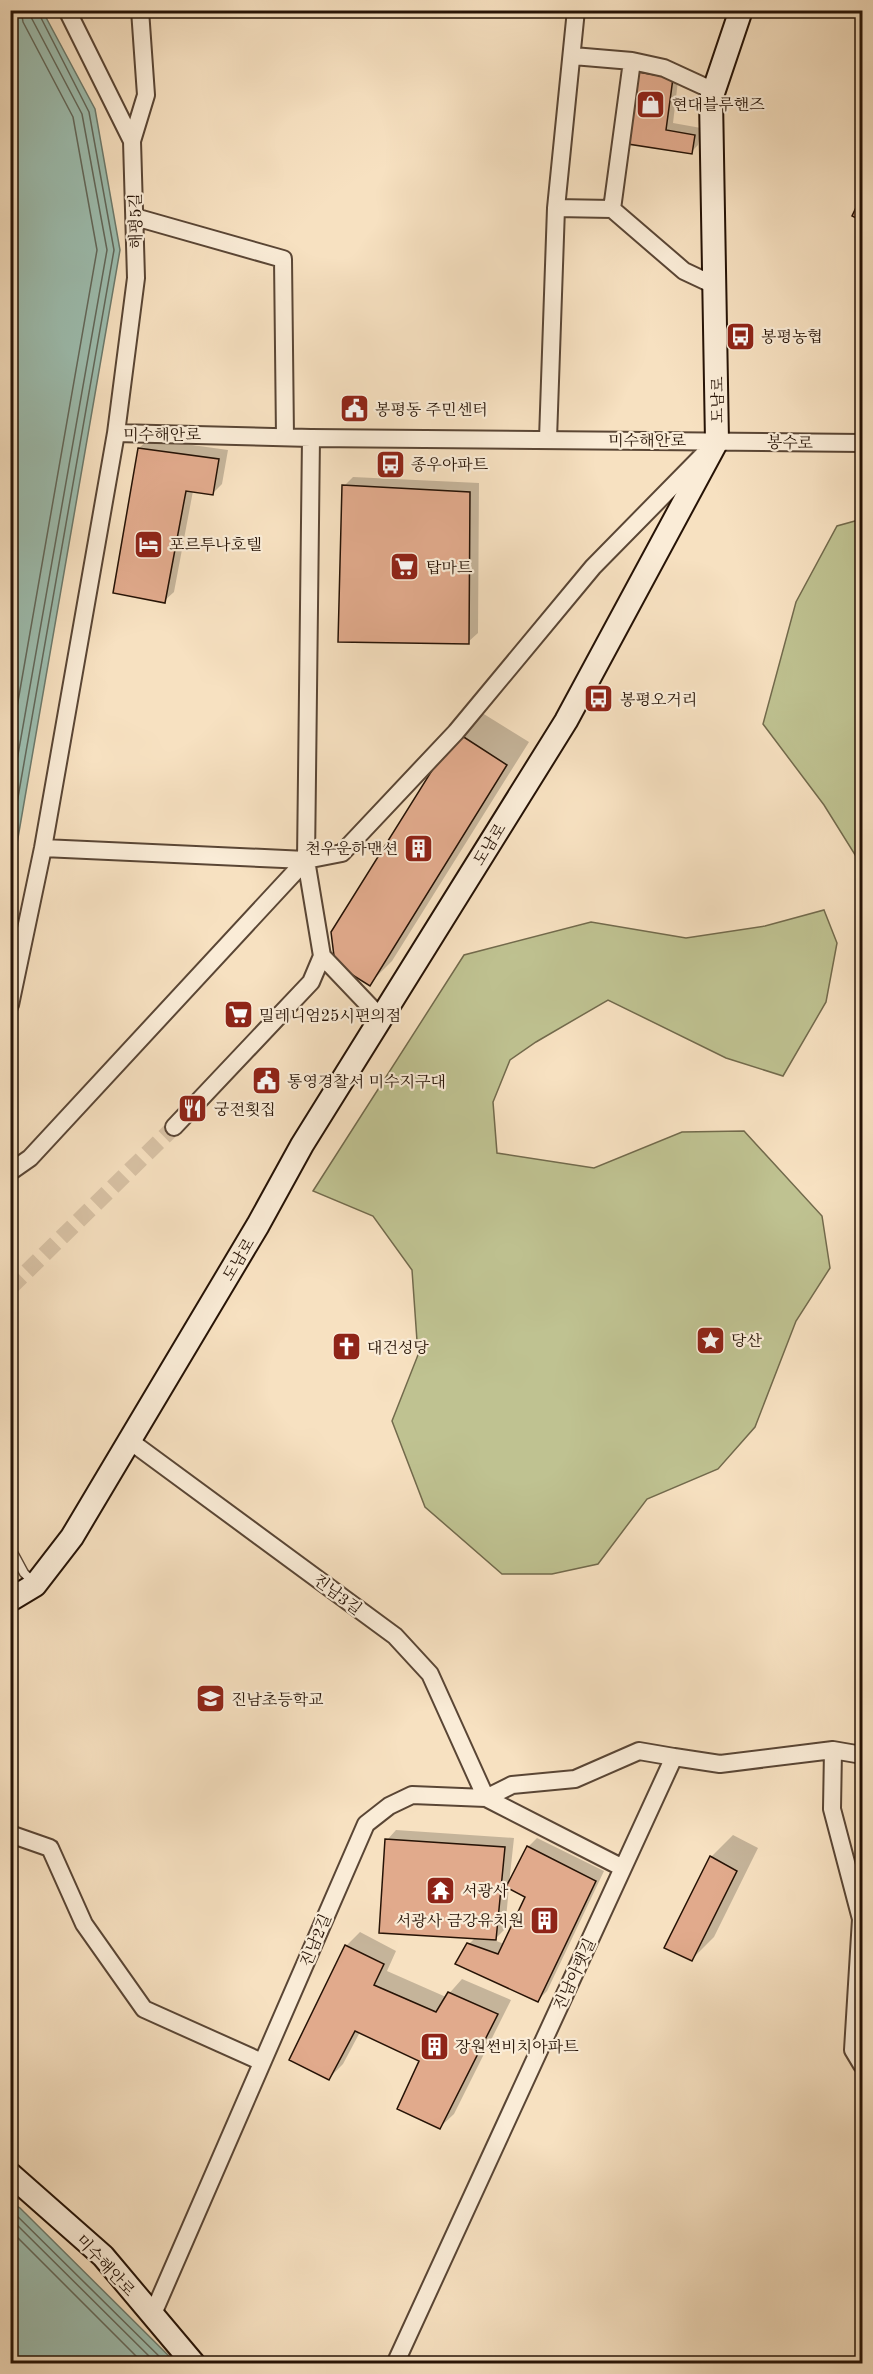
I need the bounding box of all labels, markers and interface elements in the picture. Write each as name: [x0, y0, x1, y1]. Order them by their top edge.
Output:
shop icon: 현대블루핸즈: [635, 88, 667, 120]
place label: 현대블루핸즈: [672, 96, 765, 114]
street label: 해평5길: [128, 193, 145, 249]
bus stop icon: 봉평농협: [724, 320, 756, 352]
place label: 봉평농협: [761, 328, 823, 346]
street label: 도남로: [710, 376, 727, 423]
public building icon: 봉평동 주민센터: [338, 393, 370, 425]
place label: 봉평동 주민센터: [375, 401, 488, 419]
street label: 미수해안로: [123, 426, 201, 444]
street label: 미수해안로: [608, 432, 686, 450]
street label: 봉수로: [767, 434, 814, 452]
bus stop icon: 종우아파트: [374, 448, 406, 480]
place label: 종우아파트: [411, 456, 489, 474]
hotel icon: 포르투나호텔: [132, 528, 164, 560]
place label: 포르투나호텔: [169, 536, 262, 554]
supermarket icon: 탑마트: [389, 551, 421, 583]
place label: 탑마트: [426, 560, 473, 577]
bus stop icon: 봉평오거리: [583, 683, 615, 715]
place label: 봉평오거리: [620, 691, 697, 709]
street label: 도남로: [471, 820, 510, 869]
building icon: 천우운하맨션: [403, 832, 435, 864]
place label: 천우운하맨션: [305, 841, 398, 858]
supermarket icon: 밀레니엄25시편의점: [222, 999, 254, 1031]
place label: 밀레니엄25시편의점: [259, 1008, 401, 1025]
public building icon: 통영경찰서 미수지구대: [250, 1065, 282, 1097]
place label: 통영경찰서 미수지구대: [287, 1073, 446, 1091]
restaurant icon: 궁전횟집: [177, 1093, 209, 1125]
place label: 궁전횟집: [214, 1101, 276, 1119]
street label: 도남로: [220, 1235, 259, 1284]
place icon: 당산: [694, 1324, 726, 1356]
church icon: 대건성당: [330, 1331, 362, 1363]
place label: 당산: [731, 1333, 762, 1350]
place label: 대건성당: [367, 1340, 429, 1357]
street label: 진남3길: [310, 1572, 364, 1619]
school or university icon: 진남초등학교: [194, 1683, 226, 1715]
place label: 진남초등학교: [231, 1691, 324, 1709]
temple icon: 서광사: [425, 1874, 457, 1906]
place label: 서광사: [462, 1883, 509, 1900]
building icon: 서광사 금강유치원: [529, 1904, 561, 1936]
street label: 진남2길: [298, 1912, 335, 1970]
place label: 서광사 금강유치원: [396, 1913, 524, 1930]
street label: 진남아랫길: [551, 1936, 599, 2013]
building icon: 장원썬비치아파트: [418, 2030, 450, 2062]
place label: 장원썬비치아파트: [455, 2038, 579, 2056]
street label: 미수해안로: [72, 2231, 139, 2300]

